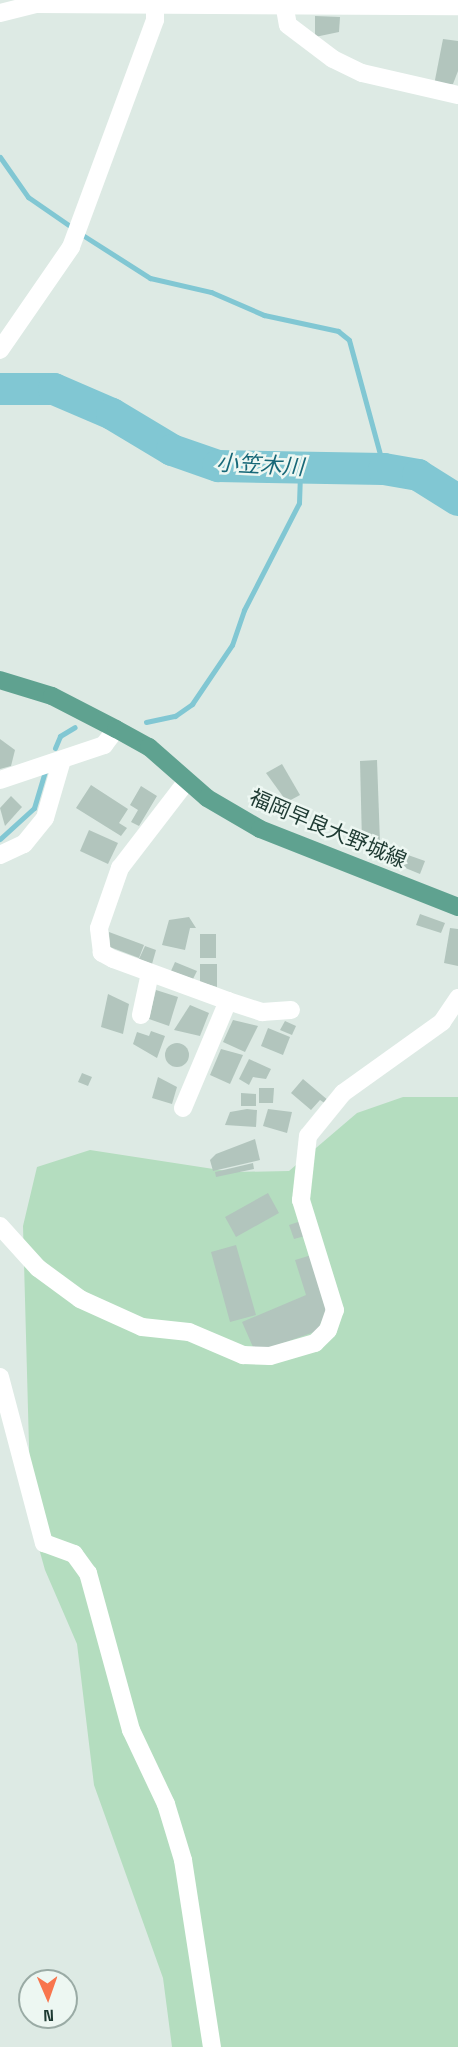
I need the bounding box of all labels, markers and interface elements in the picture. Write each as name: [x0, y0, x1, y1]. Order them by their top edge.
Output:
water label: 小笠木川: [215, 450, 305, 480]
street label: 福岡早良大野城線: [246, 785, 410, 873]
north arrow: [18, 1969, 78, 2029]
text: N: [43, 2005, 54, 2026]

